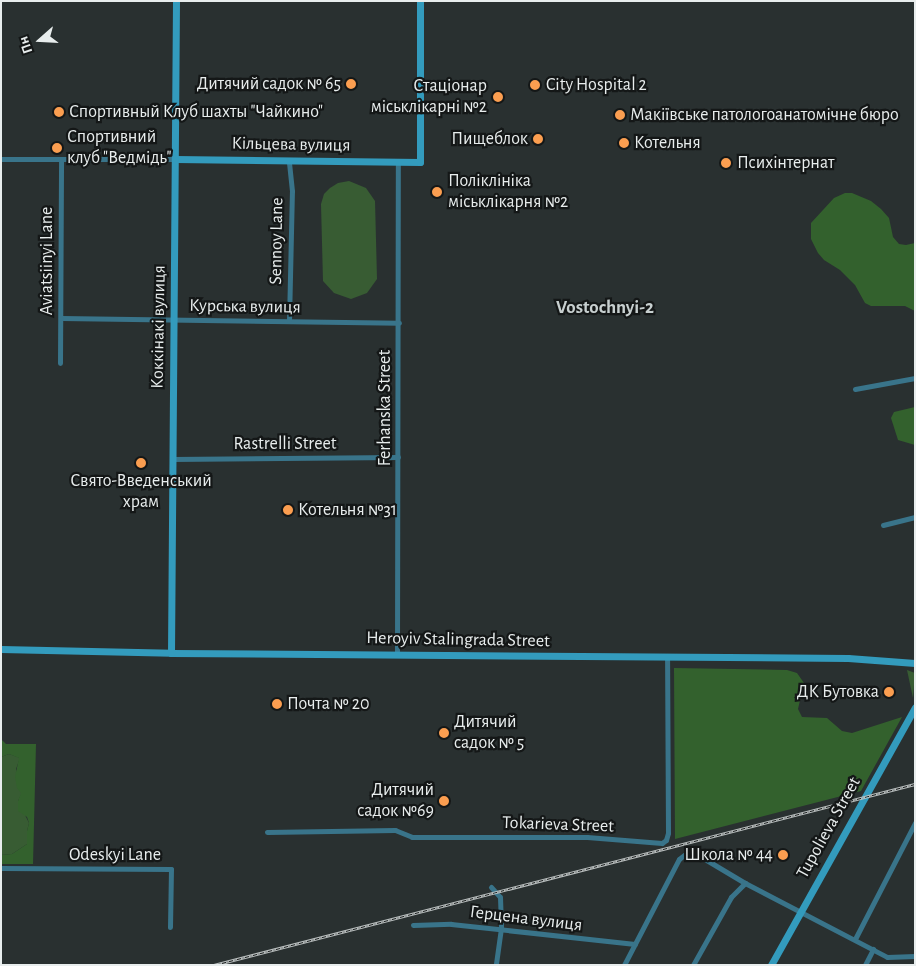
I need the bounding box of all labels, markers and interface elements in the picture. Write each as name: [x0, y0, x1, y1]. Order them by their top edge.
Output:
north arrow: [15, 15, 65, 65]
text: Пн: [16, 35, 35, 55]
place label: Дитячий садок № 65: [197, 73, 341, 95]
place label: City Hospital 2: [546, 74, 647, 96]
place label: Стаціонар міськлікарні №2: [371, 76, 487, 118]
marker: Дитячий садок № 65: [345, 78, 357, 90]
marker: City Hospital 2: [528, 78, 542, 92]
marker: Стаціонар міськлікарні №2: [491, 90, 505, 104]
place label: Спортивный Клуб шахты "Чайкино": [69, 101, 323, 123]
place label: Макіївське патологоанатомічне бюро: [630, 104, 899, 126]
marker: Спортивный Клуб шахты "Чайкино": [53, 106, 65, 118]
marker: Макіївське патологоанатомічне бюро: [614, 109, 626, 121]
place label: Спортивний клуб "Ведмідь": [67, 127, 171, 170]
place label: Пищеблок: [451, 128, 528, 150]
place label: Котельня: [634, 132, 701, 154]
street label: Кільцева вулиця: [231, 133, 351, 157]
marker: Пищеблок: [532, 133, 544, 145]
marker: Котельня: [618, 137, 630, 149]
marker: Спортивний клуб "Ведмідь": [51, 142, 63, 154]
place label: Психінтернат: [737, 152, 834, 174]
marker: Психінтернат: [719, 156, 733, 170]
place label: Поліклініка міськлікарня №2: [448, 171, 568, 213]
marker: Поліклініка міськлікарня №2: [430, 185, 444, 199]
street label: Sennoy Lane: [265, 197, 289, 285]
street label: Aviatsiinyi Lane: [36, 207, 58, 315]
street label: Коккінакі вулиця: [147, 265, 171, 389]
street label: Курська вулиця: [189, 295, 301, 319]
district label: Vostochnyi-2: [556, 297, 654, 319]
street label: Ferhanska Street: [374, 350, 396, 466]
street label: Rastrelli Street: [233, 433, 337, 455]
marker: Свято-Введенський храм: [135, 457, 147, 469]
place label: Свято-Введенський храм: [70, 471, 212, 514]
place label: Котельня №31: [298, 499, 397, 521]
marker: Котельня №31: [282, 504, 294, 516]
street label: Heroyiv Stalingrada Street: [366, 628, 550, 652]
place label: ДК Бутовка: [797, 681, 879, 703]
marker: ДК Бутовка: [883, 686, 895, 698]
place label: Почта № 20: [287, 693, 369, 715]
marker: Почта № 20: [271, 698, 283, 710]
place label: Дитячий садок № 5: [454, 712, 524, 754]
marker: Дитячий садок № 5: [438, 727, 450, 739]
street label: Tupolieva Street: [792, 773, 866, 883]
place label: Дитячий садок №69: [357, 780, 434, 822]
marker: Дитячий садок №69: [438, 795, 450, 807]
street label: Tokarieva Street: [502, 812, 614, 838]
street label: Odeskyi Lane: [69, 844, 161, 866]
place label: Школа № 44: [684, 844, 773, 866]
marker: Школа № 44: [777, 849, 789, 861]
street label: Герцена вулиця: [468, 901, 584, 937]

